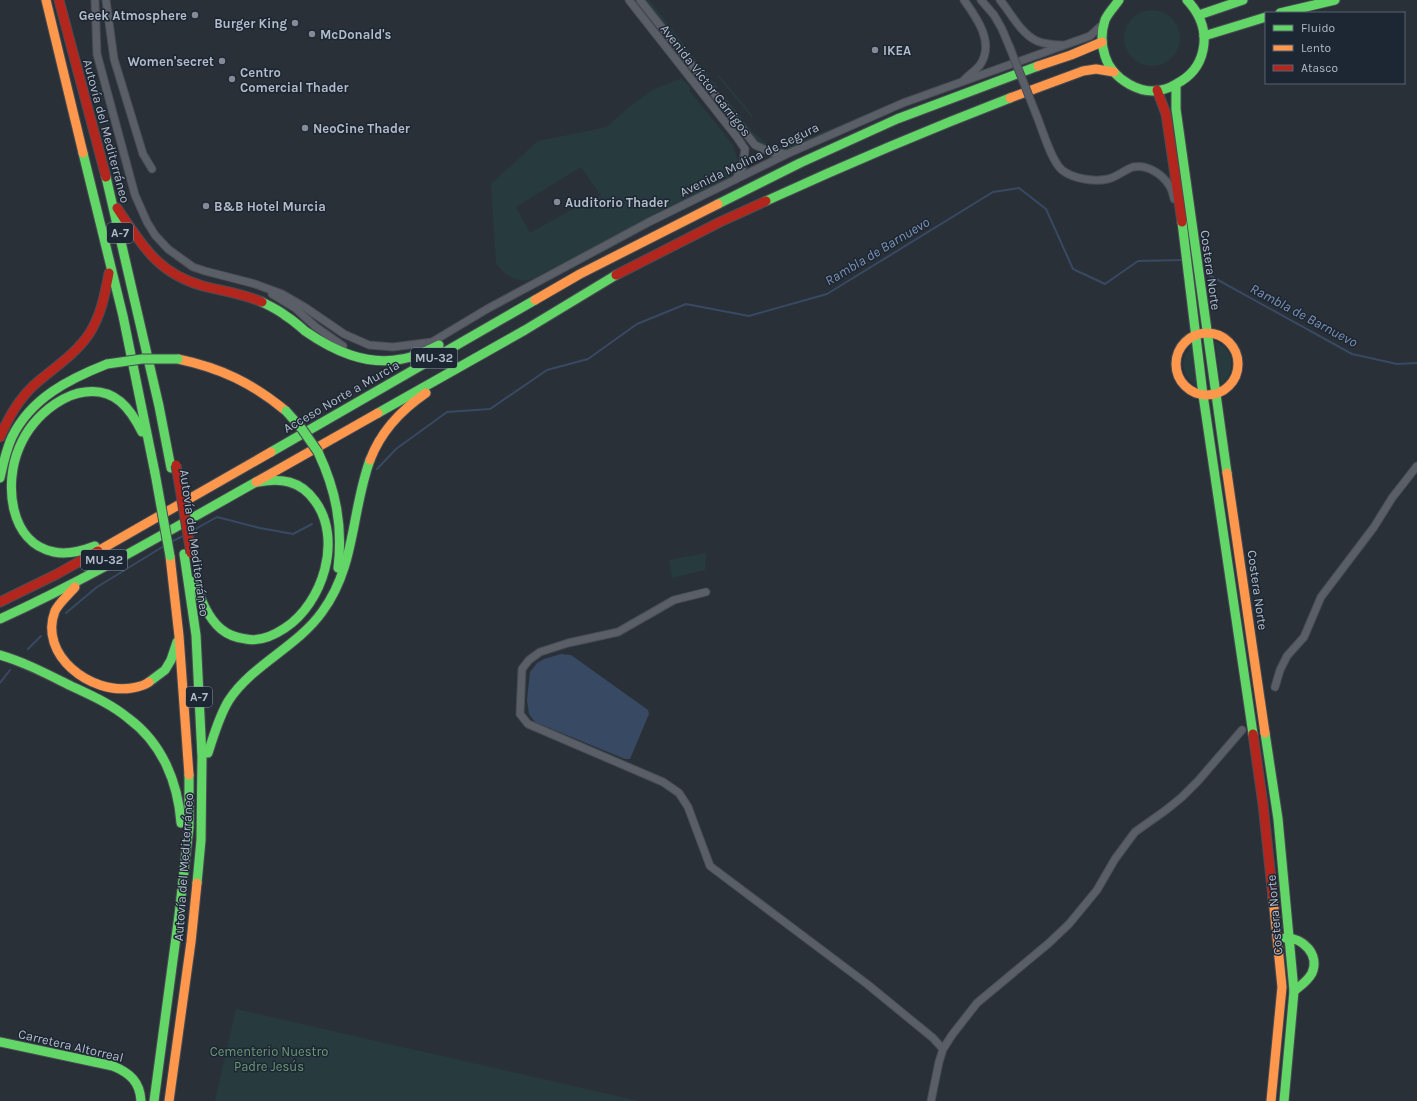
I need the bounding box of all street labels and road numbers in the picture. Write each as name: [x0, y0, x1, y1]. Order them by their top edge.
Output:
street label: Avenida Víctor Garrigos: [657, 21, 754, 139]
street label: Autovía del Mediterráneo: [80, 58, 133, 205]
street label: Avenida Molina de Segura: [677, 119, 821, 200]
road number: A-7: [107, 223, 133, 243]
street label: Costera Norte: [1197, 229, 1224, 311]
road number: MU-32: [411, 348, 457, 368]
street label: Acceso Norte a Murcia: [281, 357, 402, 436]
street label: Autovía del Mediterráneo: [177, 469, 212, 617]
street label: Costera Norte: [1244, 549, 1271, 631]
road number: MU-32: [81, 550, 127, 570]
road number: A-7: [186, 687, 212, 707]
street label: Autovía del Mediterráneo: [171, 793, 196, 941]
street label: Costera Norte: [1263, 874, 1285, 956]
street label: Carretera Altorreal: [17, 1026, 125, 1065]

